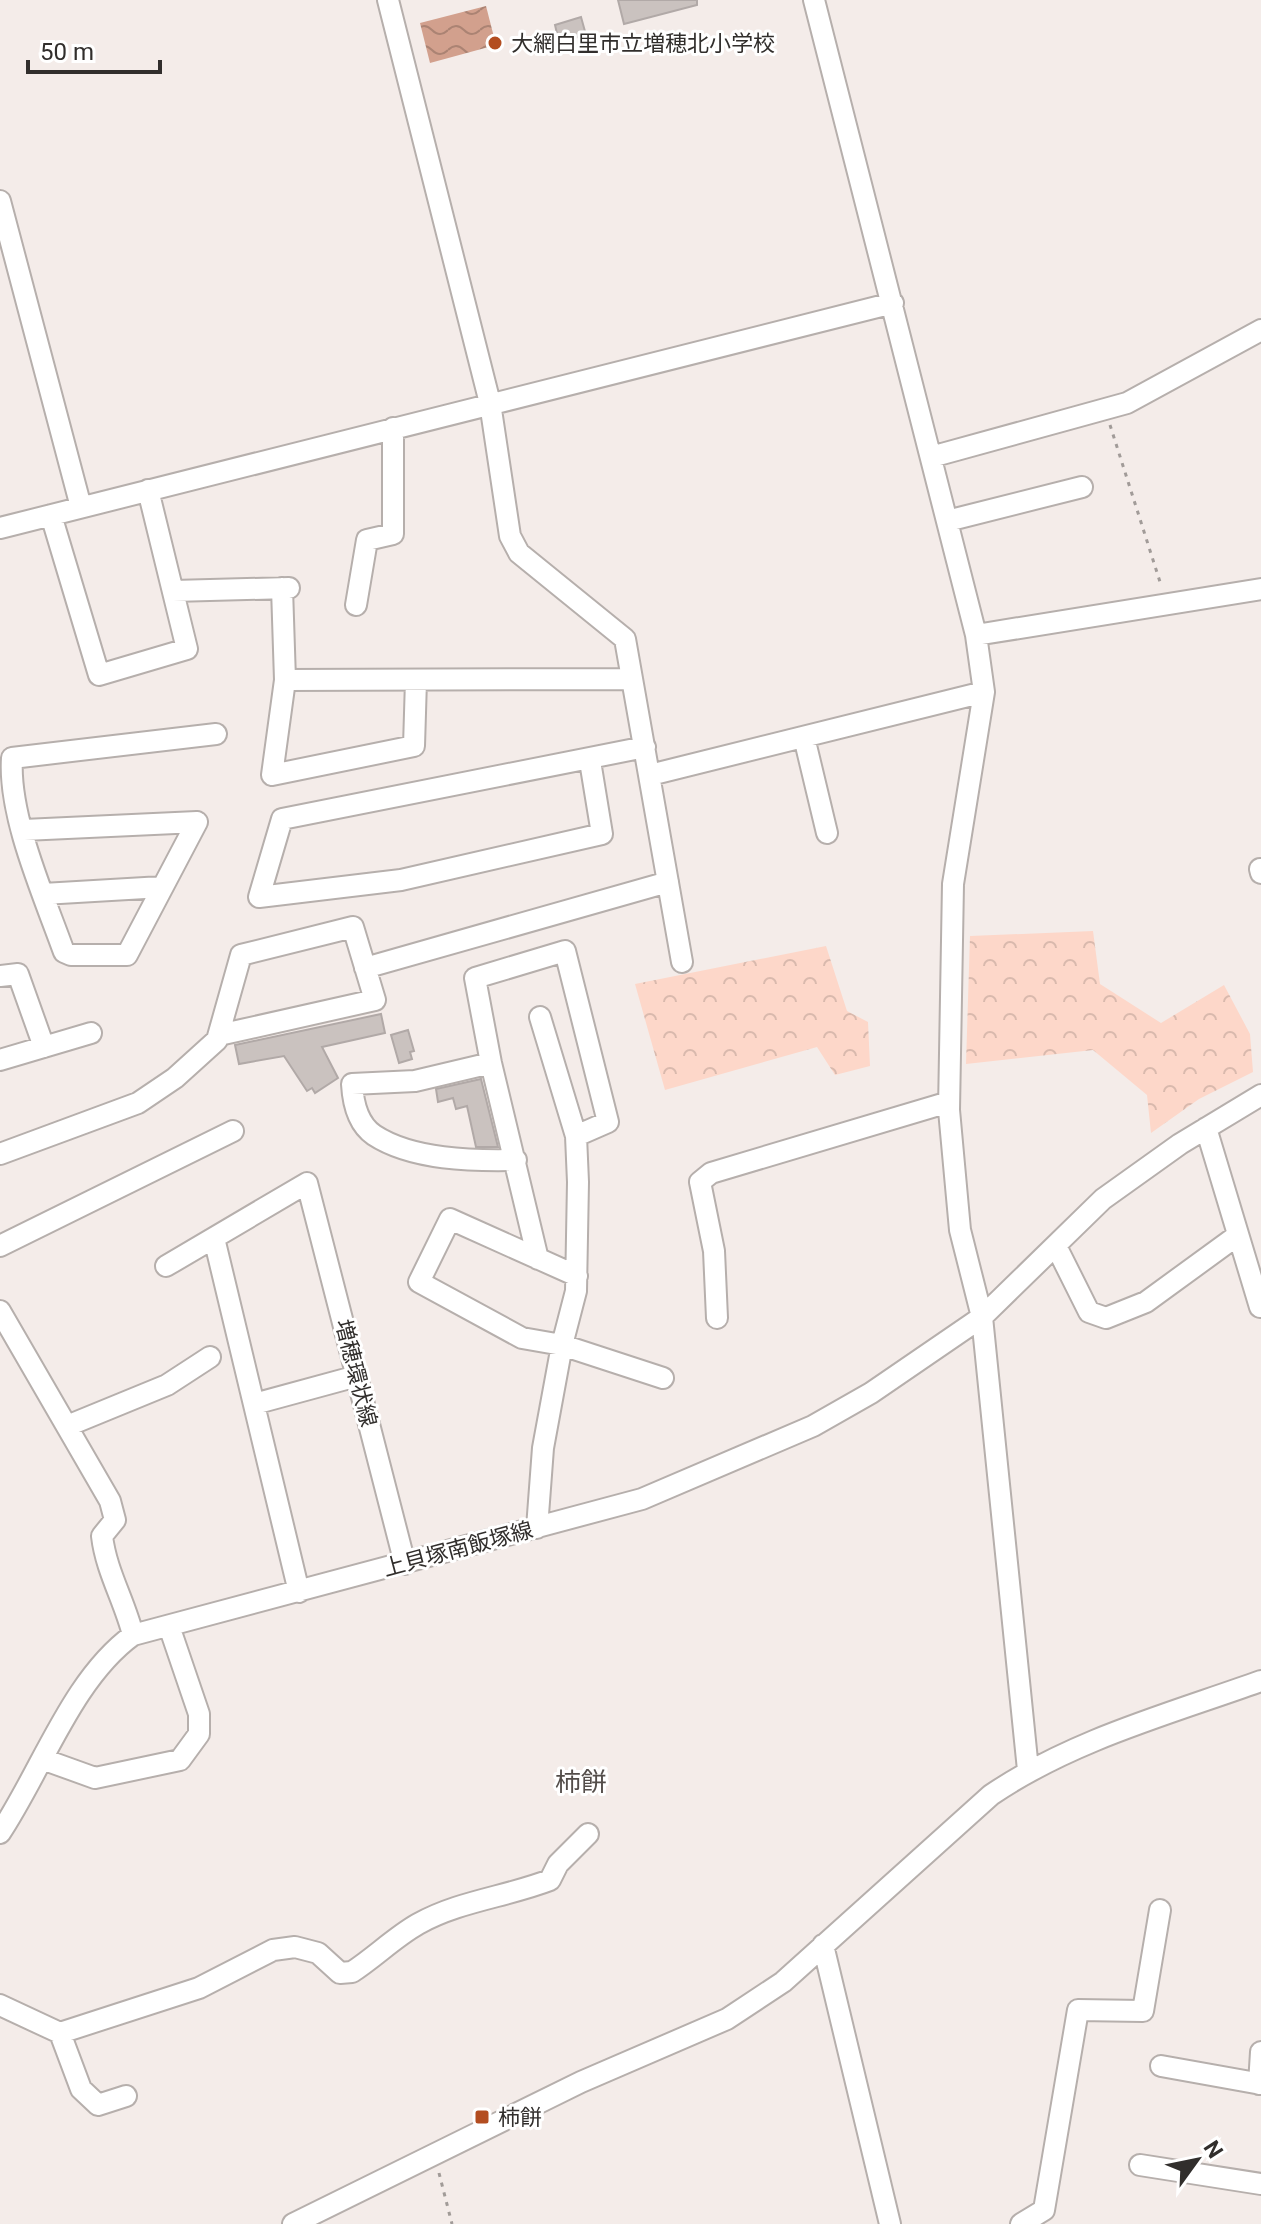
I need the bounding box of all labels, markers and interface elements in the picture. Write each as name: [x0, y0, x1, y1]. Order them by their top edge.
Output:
scale bar: [28, 24, 160, 74]
place label: 大網白里市立増穂北小学校: [511, 31, 775, 56]
marker: 大網白里市立増穂北小学校: [486, 34, 504, 52]
text: 50 m: [40, 38, 94, 66]
street label: 増穂環状線: [331, 1317, 381, 1429]
street label: 上貝塚南飯塚線: [380, 1517, 536, 1581]
district label: 柿餅: [555, 1767, 607, 1797]
place label: 柿餅: [498, 2105, 542, 2130]
marker: 柿餅: [473, 2108, 491, 2126]
north arrow: [1157, 2120, 1237, 2200]
text: N: [1199, 2136, 1228, 2163]

